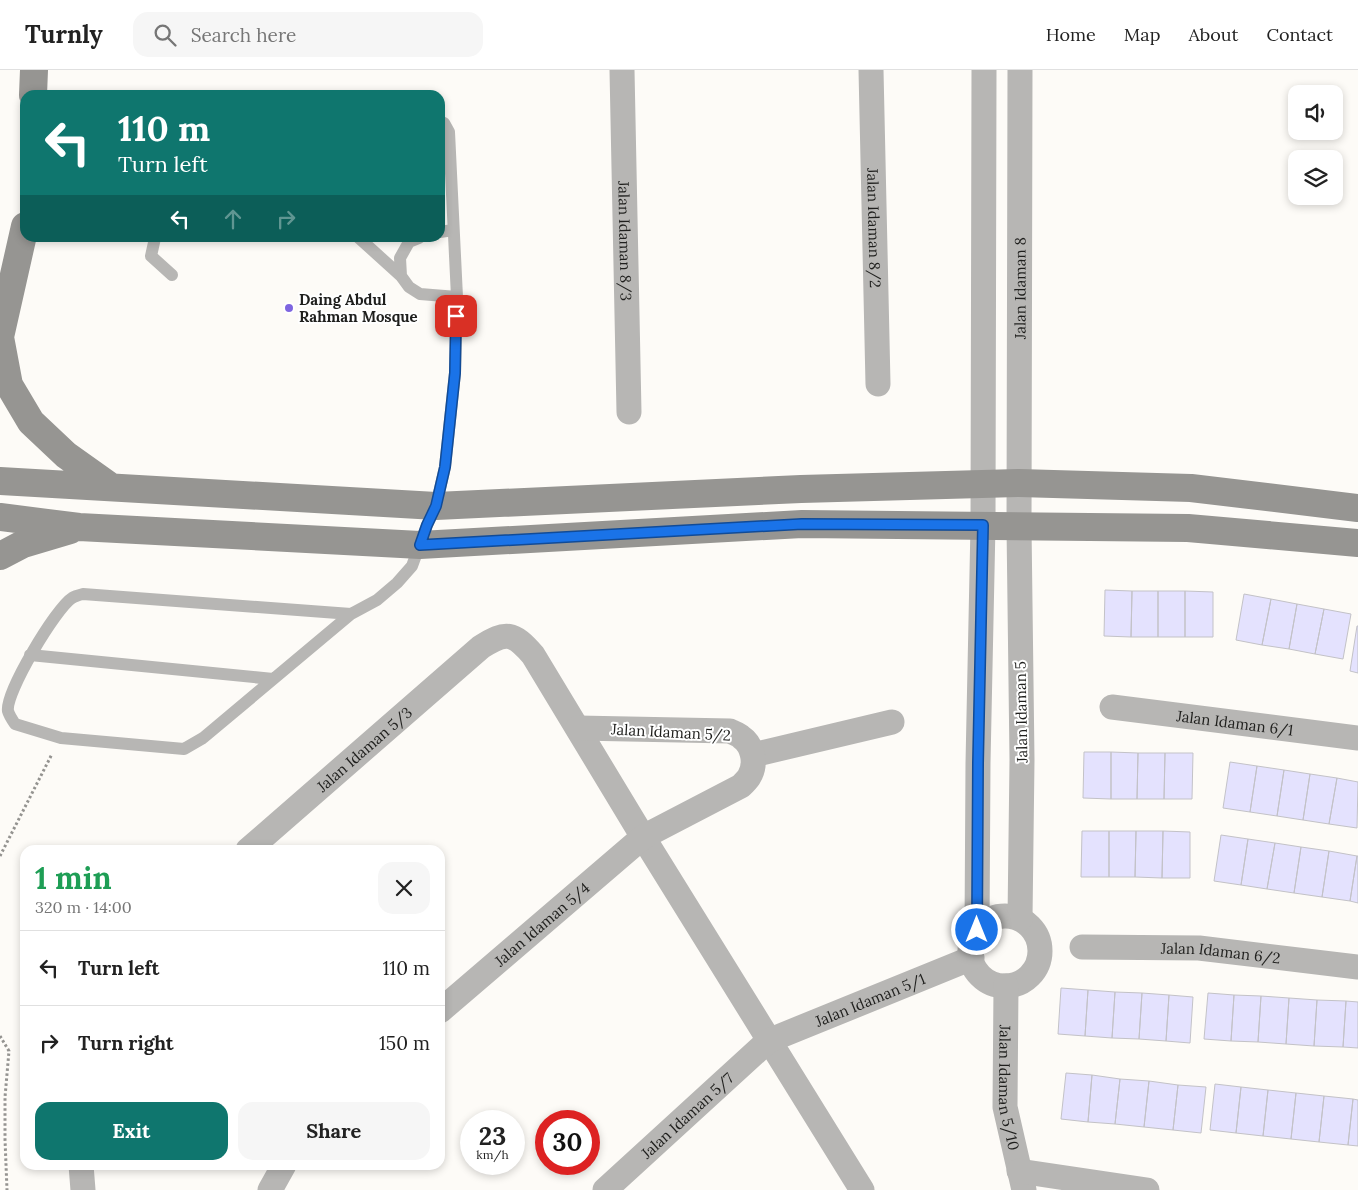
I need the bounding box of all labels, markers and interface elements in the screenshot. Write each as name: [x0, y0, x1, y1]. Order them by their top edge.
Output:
search box: [133, 12, 483, 57]
text: Turnly: [25, 19, 103, 50]
icon: search: [151, 21, 179, 49]
text: Search here: [191, 23, 296, 47]
text: Home: [1046, 23, 1096, 46]
text: Map: [1124, 23, 1160, 46]
text: About: [1188, 23, 1238, 46]
text: Contact: [1266, 23, 1333, 46]
map controls: [1288, 85, 1343, 205]
button: sound: [1288, 85, 1343, 140]
text: 110 m: [118, 106, 210, 151]
icon: left: [35, 110, 100, 175]
text: Turn left: [118, 150, 208, 178]
button: layers: [1288, 150, 1343, 205]
street label: Jalan Idaman 8/2: [864, 167, 885, 288]
street label: Jalan Idaman 8/3: [615, 180, 636, 301]
icon: left: [166, 205, 194, 233]
icon: ahead: [219, 205, 247, 233]
icon: right: [272, 205, 300, 233]
street label: Jalan Idaman 8: [1010, 237, 1029, 340]
place label: Daing Abdul Rahman Mosque: [299, 290, 418, 326]
pin: [435, 295, 477, 337]
marker: Daing Abdul Rahman Mosque: [283, 302, 295, 314]
icon: arrive: [442, 302, 470, 330]
street label: Jalan Idaman 5: [1011, 661, 1031, 764]
street label: Jalan Idaman 5/3: [312, 702, 416, 796]
street label: Jalan Idaman 6/1: [1175, 706, 1295, 740]
street label: Jalan Idaman 5/2: [610, 719, 731, 746]
text: 1 min: [35, 859, 112, 897]
button: close: [378, 862, 430, 914]
street label: Jalan Idaman 5/4: [490, 878, 593, 970]
text: 320 m · 14:00: [35, 897, 132, 917]
position arrow: [950, 903, 1002, 955]
street label: Jalan Idaman 6/2: [1160, 938, 1282, 967]
icon: left: [35, 954, 63, 982]
text: Turn left: [78, 956, 159, 980]
text: 110 m: [382, 956, 430, 980]
street label: Jalan Idaman 5/1: [811, 969, 928, 1031]
street label: Jalan Idaman 5/10: [995, 1024, 1024, 1152]
icon: right: [35, 1029, 63, 1057]
text: Turn right: [78, 1031, 174, 1055]
text: 150 m: [379, 1031, 430, 1055]
street label: Jalan Idaman 5/7: [636, 1068, 737, 1163]
button: Exit: [35, 1102, 228, 1160]
button: Share: [238, 1102, 430, 1160]
speed limit sign: 30: [535, 1110, 600, 1175]
text: 23: [479, 1120, 506, 1152]
text: km/h: [476, 1147, 509, 1162]

